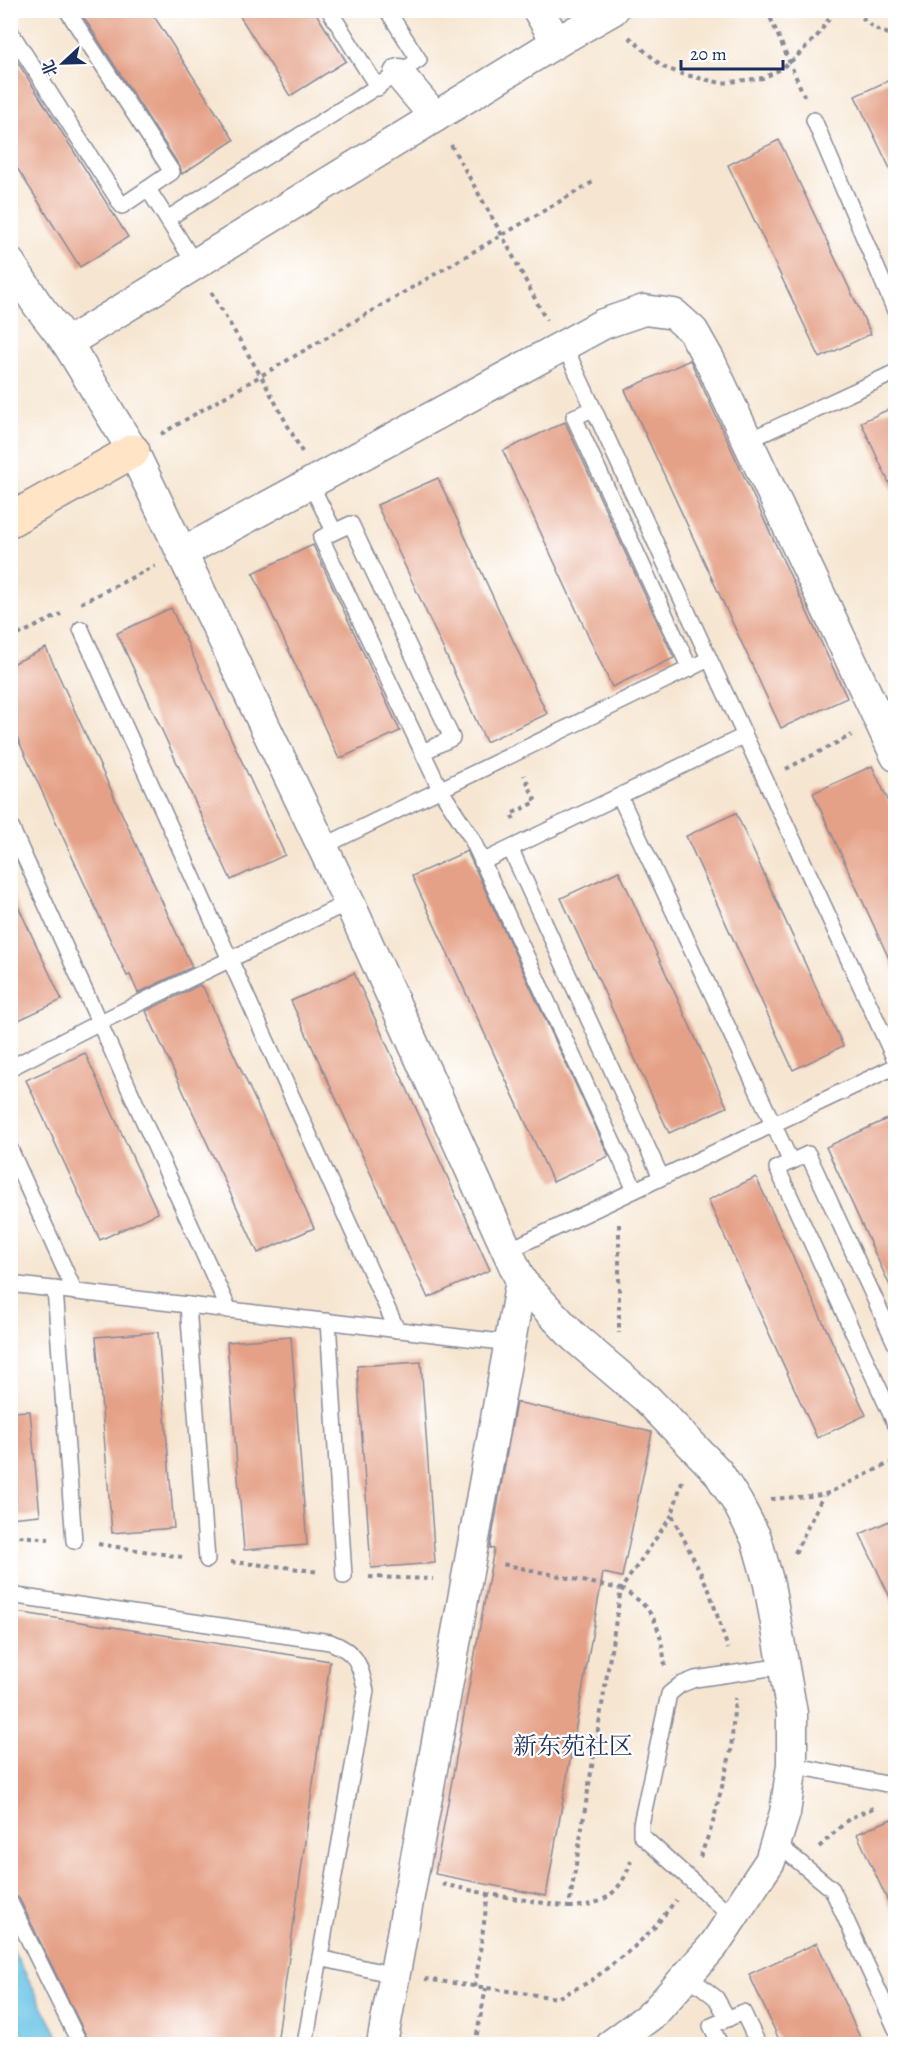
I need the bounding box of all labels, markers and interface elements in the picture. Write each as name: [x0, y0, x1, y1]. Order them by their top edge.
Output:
north arrow: [33, 33, 93, 93]
scale bar: [681, 33, 783, 71]
text: 20 m: [690, 42, 727, 66]
text: 北: [37, 57, 63, 80]
district label: 新东苑社区: [513, 1730, 633, 1762]

